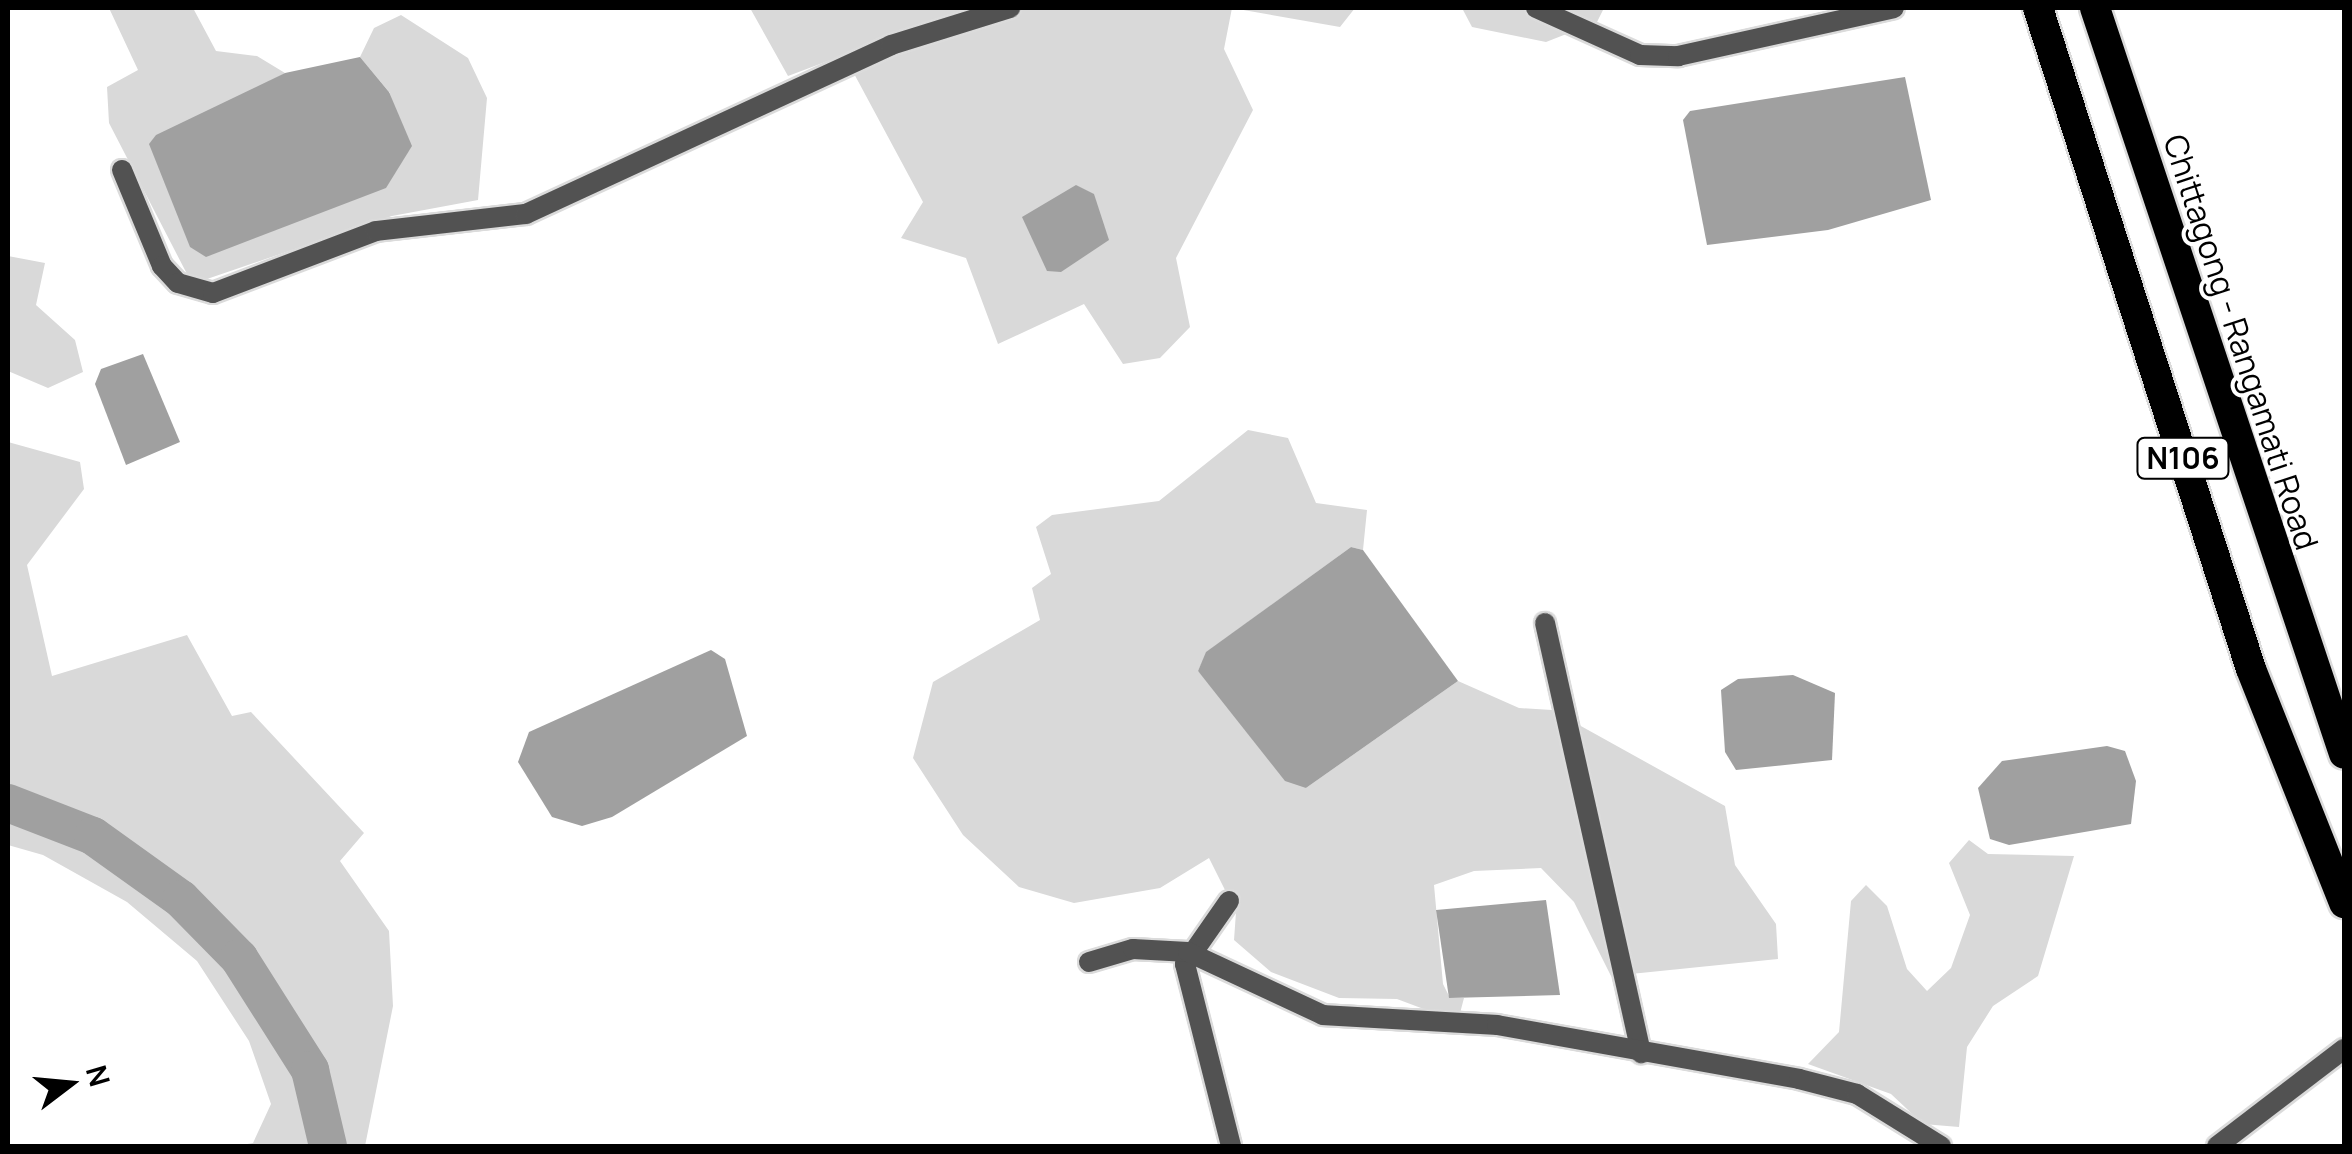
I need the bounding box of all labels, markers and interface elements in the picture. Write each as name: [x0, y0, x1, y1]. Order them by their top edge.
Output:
street label: Chittagong - Rangamati Road: [2156, 130, 2326, 554]
road number: N106: [2136, 433, 2230, 483]
north arrow: [20, 1034, 120, 1134]
text: N: [78, 1061, 120, 1091]

